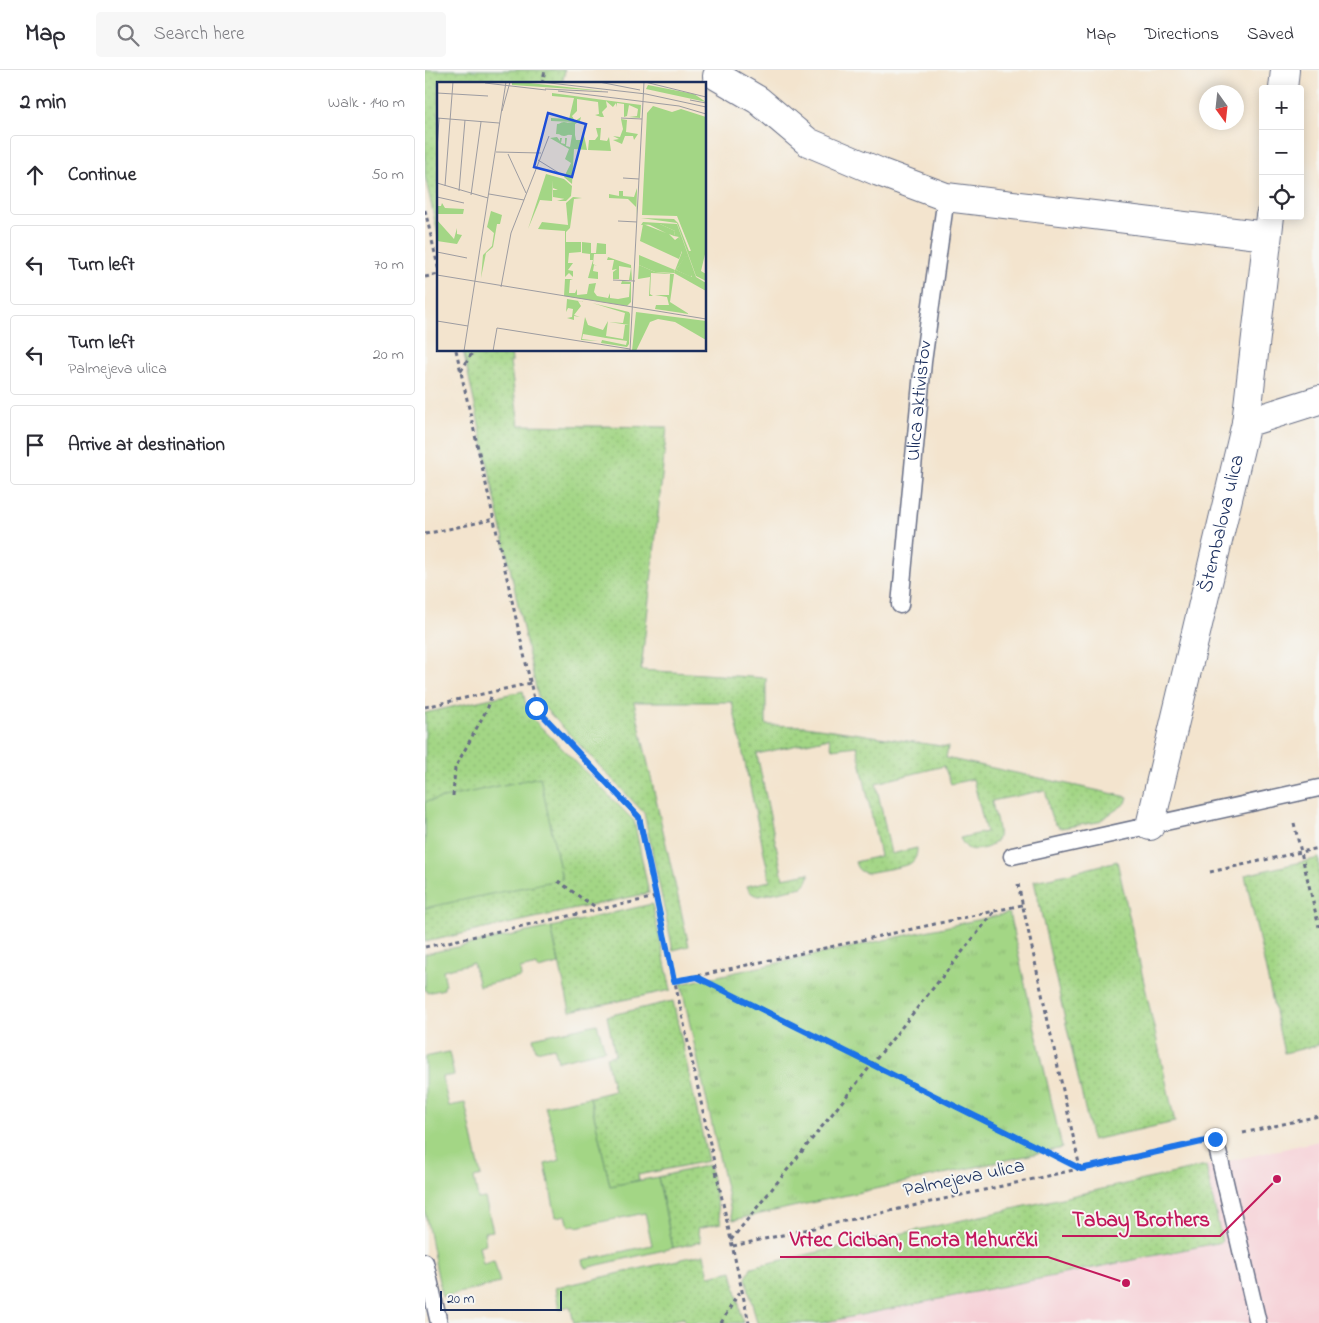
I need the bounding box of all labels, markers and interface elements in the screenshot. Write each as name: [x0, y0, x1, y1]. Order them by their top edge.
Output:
search box: [96, 12, 446, 57]
text: Map: [25, 17, 66, 52]
icon: search: [114, 21, 142, 49]
text: Search here: [154, 21, 245, 48]
text: Map: [1086, 22, 1116, 48]
text: Directions: [1144, 22, 1219, 48]
text: Saved: [1247, 22, 1294, 48]
inset map: [437, 82, 706, 351]
north arrow: [1199, 85, 1244, 130]
map controls: [1259, 85, 1304, 220]
button: +: [1259, 85, 1304, 130]
text: 2 min: [20, 88, 66, 118]
text: Walk · 140 m: [328, 91, 405, 115]
button: −: [1259, 130, 1304, 175]
icon: ahead: [21, 161, 49, 189]
text: Continue: [68, 162, 136, 189]
text: 50 m: [372, 163, 404, 187]
button: locate: [1259, 175, 1304, 220]
icon: left: [21, 251, 49, 279]
text: Turn left: [68, 252, 135, 279]
text: 70 m: [374, 253, 404, 277]
text: Turn left: [68, 330, 135, 357]
street label: Ulica aktivistov: [899, 339, 940, 462]
icon: left: [21, 341, 49, 369]
text: 20 m: [373, 343, 404, 367]
text: Palmejeva ulica: [68, 357, 167, 381]
icon: arrive: [21, 431, 49, 459]
text: Arrive at destination: [68, 432, 225, 459]
street label: Štembalova ulica: [1192, 452, 1252, 595]
route start: [525, 697, 548, 720]
route end: [1204, 1128, 1227, 1151]
street label: Palmejeva ulica: [901, 1152, 1027, 1206]
callout: Tabay Brothers: [1062, 1200, 1220, 1236]
text: Tabay Brothers: [1072, 1206, 1210, 1238]
callout: Vrtec Ciciban, Enota Mehurčki: [780, 1221, 1048, 1257]
text: Vrtec Ciciban, Enota Mehurčki: [789, 1226, 1038, 1256]
scale bar: [440, 1288, 563, 1311]
text: 20 m: [447, 1289, 474, 1310]

